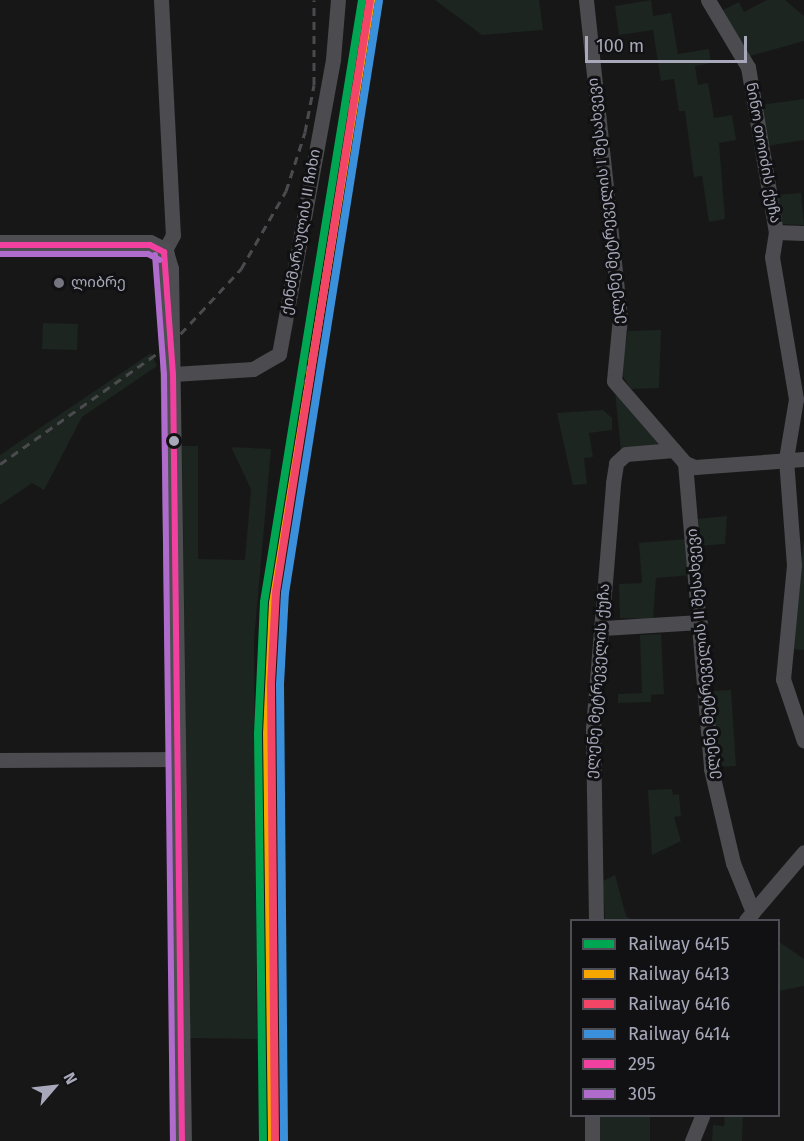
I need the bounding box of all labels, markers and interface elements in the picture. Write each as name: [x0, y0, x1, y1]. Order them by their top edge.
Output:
scale bar: [588, 24, 750, 62]
text: 100 m: [596, 35, 644, 57]
street label: ელენე მეტრეველის I შესახვევი: [584, 77, 628, 325]
street label: ნინო თოიძის ქუჩა: [742, 81, 784, 225]
street label: ქინძმარაულის II ჩიხი: [278, 148, 324, 316]
place label: ლიბრე: [71, 274, 126, 292]
marker: ლიბრე: [52, 276, 66, 290]
unlabelled marker: [168, 435, 180, 447]
street label: ელენე მეტრეველის II შესახვევი: [683, 528, 723, 780]
street label: ელენე მეტრეველის ქუჩა: [582, 583, 614, 779]
legend: [570, 919, 780, 1117]
text: Railway 6415: [628, 933, 730, 955]
text: Railway 6413: [628, 963, 730, 985]
text: Railway 6416: [628, 993, 730, 1015]
text: Railway 6414: [628, 1023, 730, 1045]
text: 295: [628, 1053, 655, 1075]
north arrow: [24, 1057, 84, 1117]
text: N: [59, 1069, 81, 1087]
text: 305: [628, 1083, 656, 1105]

